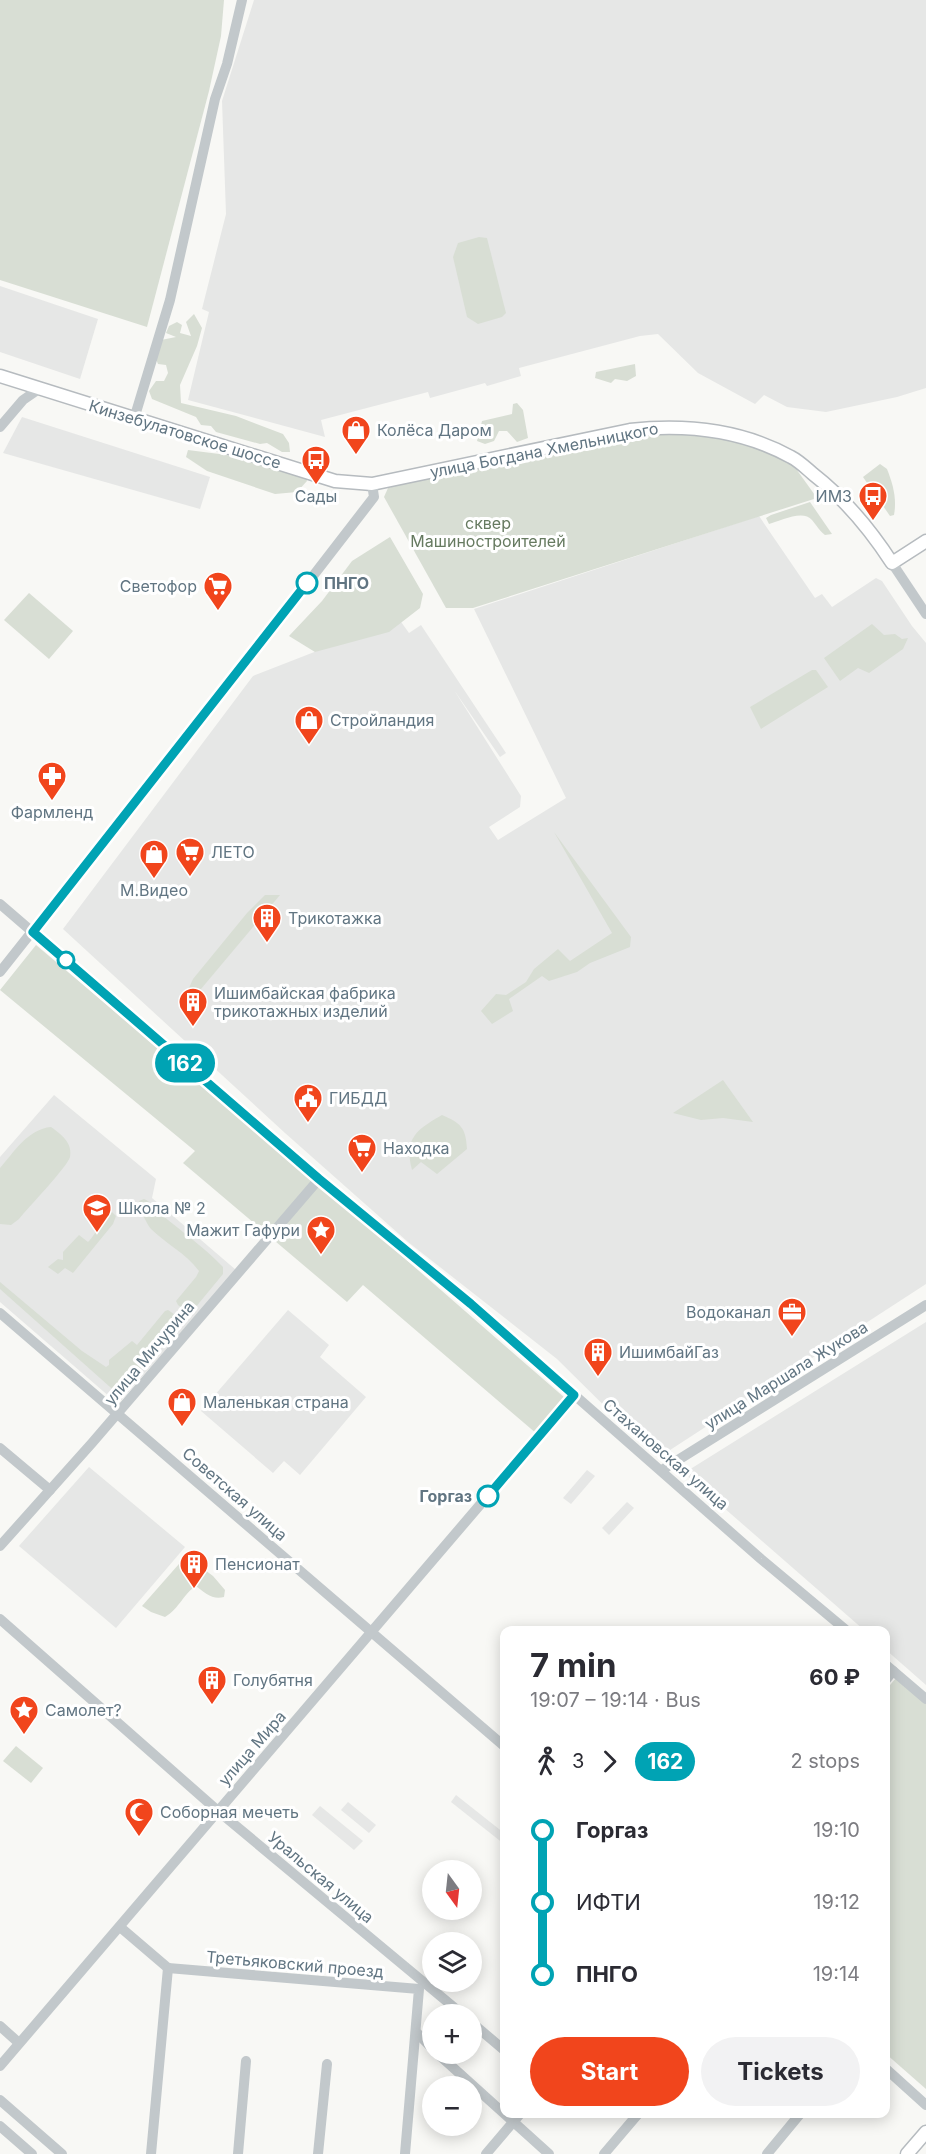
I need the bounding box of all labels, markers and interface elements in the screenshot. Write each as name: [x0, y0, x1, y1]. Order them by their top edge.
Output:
street label: Кинзебулатовское шоссе: [86, 395, 284, 473]
shop icon: Колёса Даром: [340, 414, 372, 456]
street label: улица Богдана Хмельницкого: [428, 418, 660, 482]
place label: Колёса Даром: [377, 420, 492, 440]
bus stop icon: Сады: [300, 444, 332, 486]
bus stop icon: ИМЗ: [857, 480, 889, 522]
place label: Сады: [295, 486, 337, 506]
place label: ИМЗ: [816, 486, 852, 506]
park label: сквер Машиностроителей: [410, 513, 566, 551]
supermarket icon: Светофор: [202, 570, 234, 612]
marker: ПНГО: [296, 572, 318, 594]
place label: ПНГО: [324, 573, 369, 593]
place label: Светофор: [120, 576, 197, 596]
shop icon: Стройландия: [293, 704, 325, 746]
place label: Стройландия: [330, 710, 434, 730]
pharmacy icon: Фармленд: [36, 760, 68, 802]
place label: Фармленд: [11, 802, 93, 822]
supermarket icon: ЛЕТО: [174, 836, 206, 878]
shop icon: М.Видео: [138, 838, 170, 880]
place label: ЛЕТО: [211, 842, 255, 862]
place label: М.Видео: [120, 880, 188, 900]
building icon: Трикотажка: [251, 902, 283, 944]
place label: Трикотажка: [288, 908, 382, 928]
unlabelled marker: [57, 951, 75, 969]
place label: Ишимбайская фабрика трикотажных изделий: [214, 983, 396, 1021]
building icon: Ишимбайская фабрика трикотажных изделий: [177, 986, 209, 1028]
line badge: 162: [150, 1044, 219, 1082]
text: 162: [167, 1051, 203, 1076]
public building icon: ГИБДД: [292, 1082, 324, 1124]
place label: ГИБДД: [329, 1088, 387, 1108]
supermarket icon: Находка: [346, 1132, 378, 1174]
place label: Находка: [383, 1138, 450, 1158]
school or university icon: Школа № 2: [81, 1192, 113, 1234]
place label: Школа № 2: [118, 1198, 206, 1218]
place icon: Мажит Гафури: [305, 1214, 337, 1256]
place label: Мажит Гафури: [186, 1220, 300, 1240]
office icon: Водоканал: [776, 1296, 808, 1338]
street label: улица Мичурина: [100, 1297, 198, 1409]
place label: Водоканал: [686, 1302, 771, 1322]
street label: улица Маршала Жукова: [701, 1317, 871, 1433]
building icon: ИшимбайГаз: [582, 1336, 614, 1378]
place label: ИшимбайГаз: [619, 1342, 719, 1362]
shop icon: Маленькая страна: [166, 1386, 198, 1428]
place label: Маленькая страна: [203, 1392, 349, 1412]
street label: Стахановская улица: [599, 1394, 733, 1514]
street label: Советская улица: [178, 1443, 292, 1545]
marker: Горгаз: [477, 1485, 499, 1507]
place label: Горгаз: [419, 1486, 472, 1506]
building icon: Пенсионат: [178, 1548, 210, 1590]
place label: Пенсионат: [215, 1554, 300, 1574]
text: 7 min: [530, 1645, 617, 1685]
building icon: Голубятня: [196, 1664, 228, 1706]
text: 60 ₽: [809, 1664, 860, 1690]
place label: Голубятня: [233, 1670, 313, 1690]
text: 19:07 – 19:14 · Bus: [530, 1688, 701, 1712]
place icon: Самолет?: [8, 1694, 40, 1736]
place label: Самолет?: [45, 1700, 122, 1720]
street label: улица Мира: [214, 1706, 290, 1790]
icon: walk: [530, 1745, 563, 1778]
icon: forward: [593, 1745, 626, 1778]
text: 3: [572, 1749, 584, 1773]
text: 162: [647, 1749, 683, 1774]
text: 2 stops: [790, 1749, 860, 1773]
mosque icon: Соборная мечеть: [123, 1796, 155, 1838]
place label: Соборная мечеть: [160, 1802, 299, 1822]
text: Горгаз: [576, 1817, 648, 1843]
text: 19:10: [813, 1818, 860, 1842]
street label: Уральская улица: [264, 1827, 378, 1927]
north arrow: [422, 1860, 482, 1920]
map controls: [422, 1860, 482, 2136]
text: ИФТИ: [576, 1889, 641, 1915]
text: 19:12: [813, 1890, 860, 1914]
button: layers: [422, 1932, 482, 1992]
street label: Третьяковский проезд: [205, 1946, 385, 1982]
text: ПНГО: [576, 1961, 638, 1987]
text: 19:14: [813, 1962, 860, 1986]
button: +: [422, 2004, 482, 2064]
button: Start: [530, 2037, 689, 2106]
button: Tickets: [701, 2037, 860, 2106]
button: −: [422, 2076, 482, 2136]

